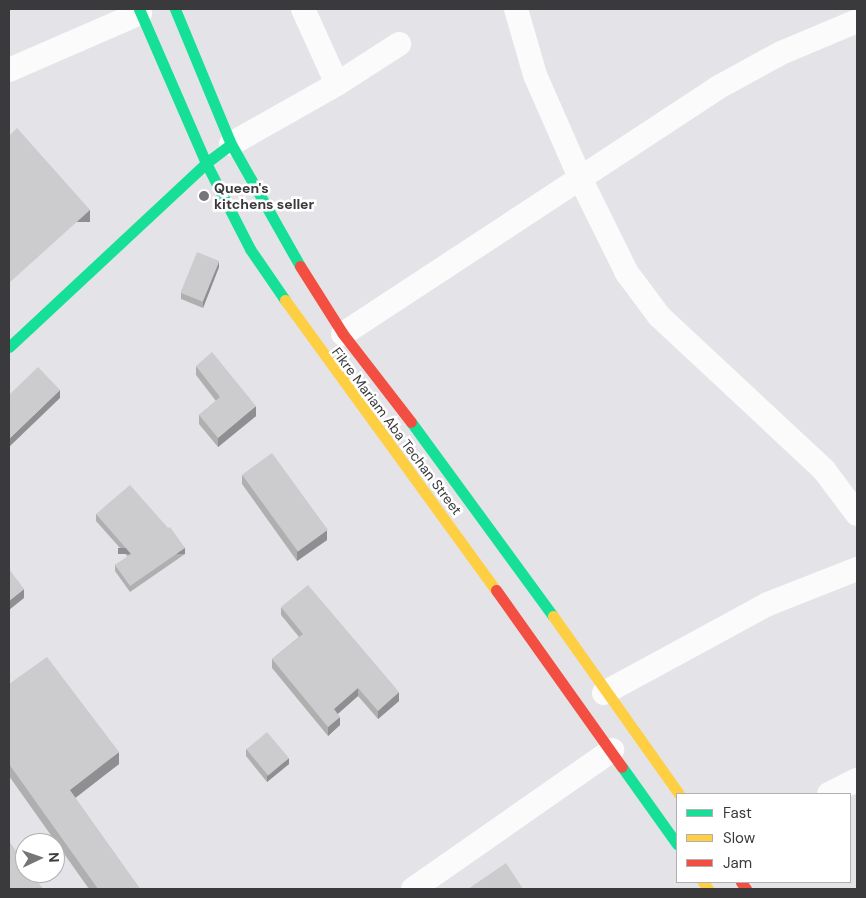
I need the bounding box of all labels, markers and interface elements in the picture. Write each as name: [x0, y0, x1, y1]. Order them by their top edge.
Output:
place label: Queen's kitchens seller: [214, 180, 314, 212]
marker: Queen's kitchens seller: [198, 190, 210, 202]
street label: Fikre Mariam Aba Techan Street: [329, 344, 465, 518]
legend: [676, 793, 851, 883]
text: Fast: [723, 803, 752, 823]
text: Slow: [723, 828, 755, 848]
north arrow: [15, 833, 65, 883]
text: N: [45, 852, 63, 863]
text: Jam: [723, 853, 752, 873]

